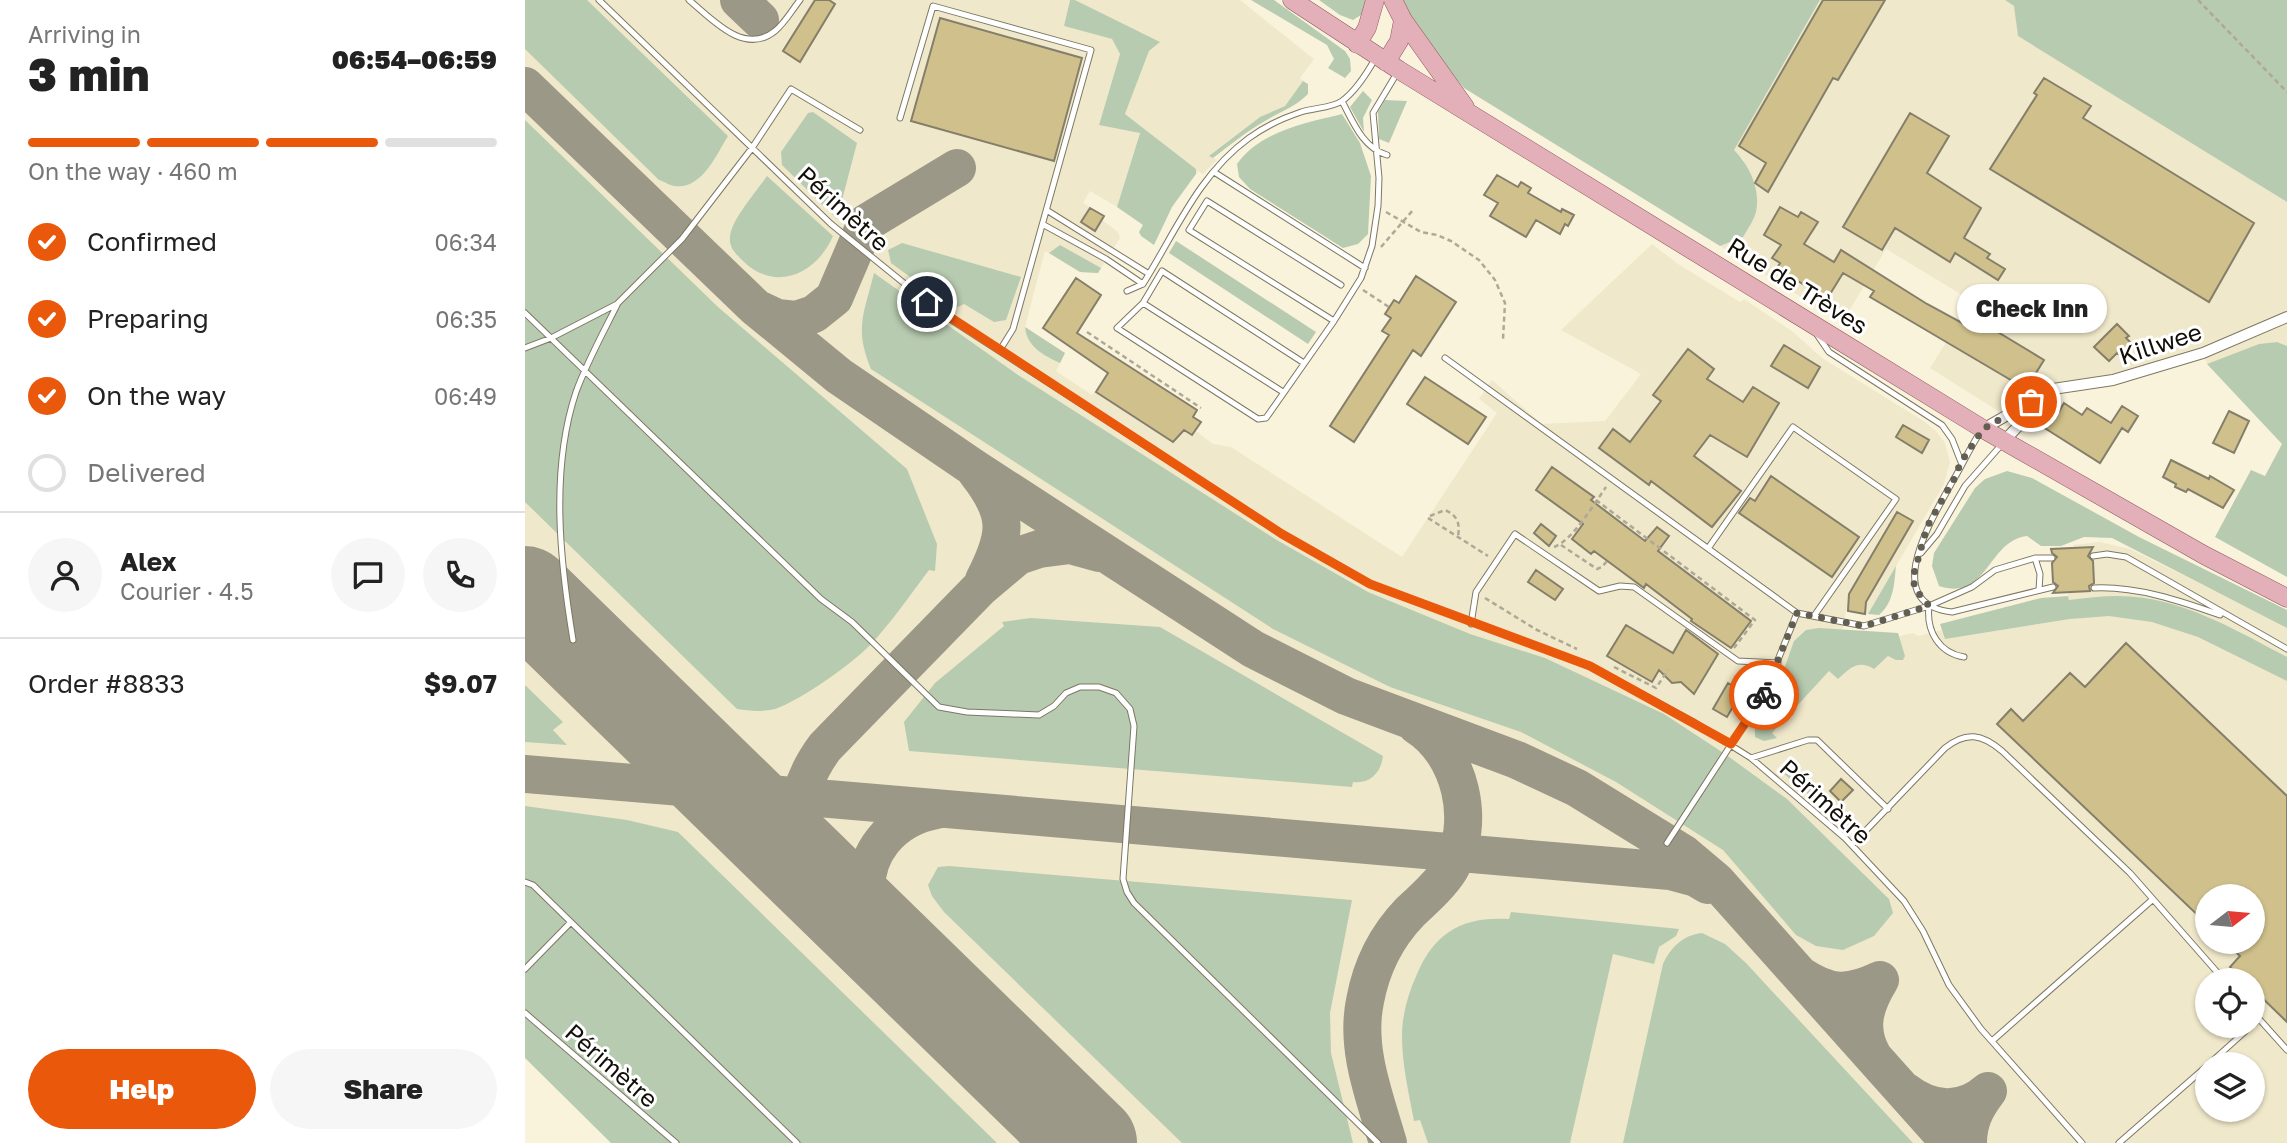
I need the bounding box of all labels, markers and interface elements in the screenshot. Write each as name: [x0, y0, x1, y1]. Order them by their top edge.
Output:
text: Arriving in: [28, 20, 141, 48]
text: 06:54–06:59: [332, 44, 497, 75]
text: 3 min: [28, 46, 150, 101]
text: On the way · 460 m: [28, 157, 238, 185]
street label: Périmètre: [792, 159, 896, 257]
icon: check: [28, 223, 66, 261]
text: Confirmed: [87, 226, 217, 257]
text: 06:34: [434, 228, 497, 256]
street label: Rue de Trèves: [1723, 230, 1873, 340]
pin: [897, 272, 957, 332]
icon: home: [908, 283, 946, 321]
callout: Check Inn: [1956, 283, 2106, 332]
text: Check Inn: [1976, 294, 2088, 322]
icon: check: [28, 300, 66, 338]
text: Preparing: [87, 303, 209, 334]
text: 06:35: [435, 305, 497, 333]
street label: Killwee: [2115, 316, 2205, 370]
pin: [2001, 372, 2061, 432]
icon: check: [28, 377, 66, 415]
text: On the way: [87, 380, 226, 411]
text: 06:49: [434, 382, 497, 410]
icon: bag: [2012, 383, 2050, 421]
text: Delivered: [87, 457, 206, 488]
button: person: [28, 538, 102, 612]
button: chat: [331, 538, 405, 612]
button: phone: [423, 538, 497, 612]
text: Alex: [120, 546, 177, 577]
text: Courier · 4.5: [120, 577, 253, 605]
courier: [1729, 660, 1799, 730]
text: Order #8833: [28, 668, 185, 699]
text: $9.07: [424, 668, 497, 699]
icon: bike: [1745, 676, 1783, 714]
street label: Périmètre: [1774, 752, 1878, 850]
north arrow: [2195, 884, 2265, 954]
map controls: [2195, 884, 2265, 1122]
button: locate: [2195, 968, 2265, 1038]
street label: Périmètre: [560, 1017, 664, 1113]
button: Help: [28, 1049, 256, 1129]
button: Share: [270, 1049, 497, 1129]
button: layers: [2195, 1052, 2265, 1122]

